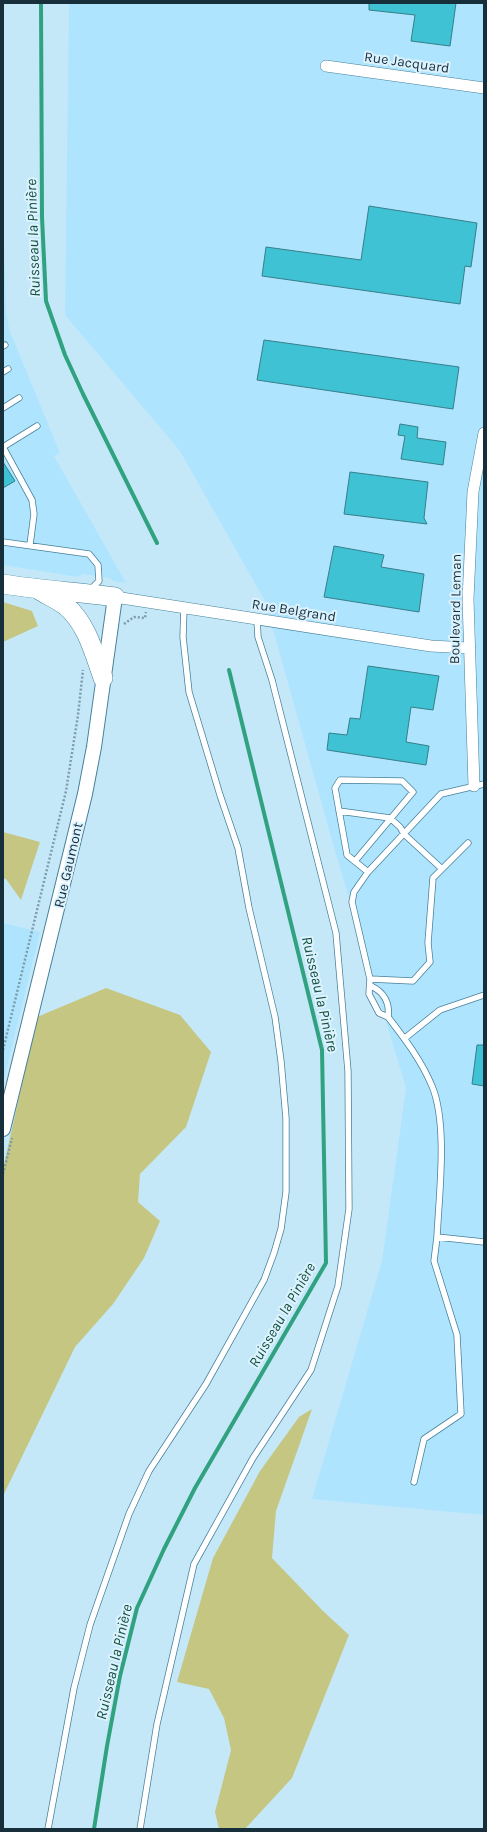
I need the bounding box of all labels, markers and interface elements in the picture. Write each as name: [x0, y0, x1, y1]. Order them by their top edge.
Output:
street label: Rue Jacquard: [363, 48, 451, 77]
water label: Ruisseau la Pinière: [22, 179, 44, 297]
street label: Boulevard Leman: [446, 554, 465, 664]
street label: Rue Belgrand: [251, 595, 337, 626]
street label: Rue Gaumont: [50, 821, 87, 910]
water label: Ruisseau la Pinière: [298, 935, 342, 1053]
water label: Ruisseau la Pinière: [245, 1259, 319, 1371]
water label: Ruisseau la Pinière: [92, 1603, 136, 1721]

